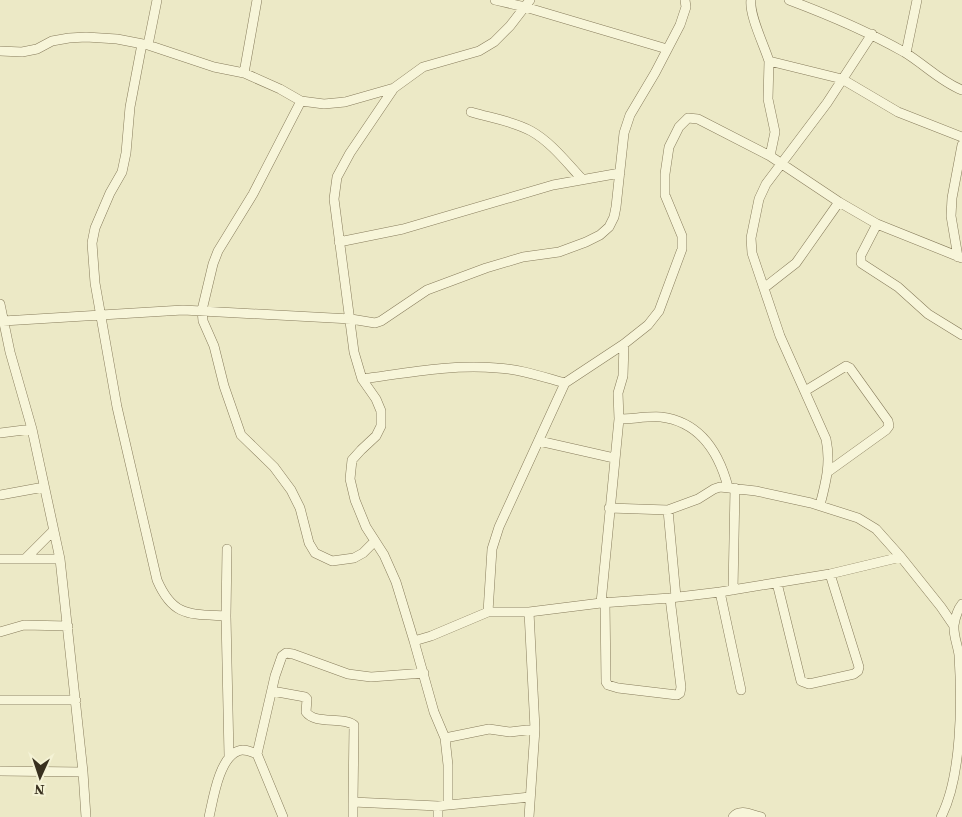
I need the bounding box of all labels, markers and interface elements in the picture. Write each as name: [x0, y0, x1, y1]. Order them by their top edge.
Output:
north arrow: [15, 752, 65, 802]
text: N: [34, 780, 45, 800]

